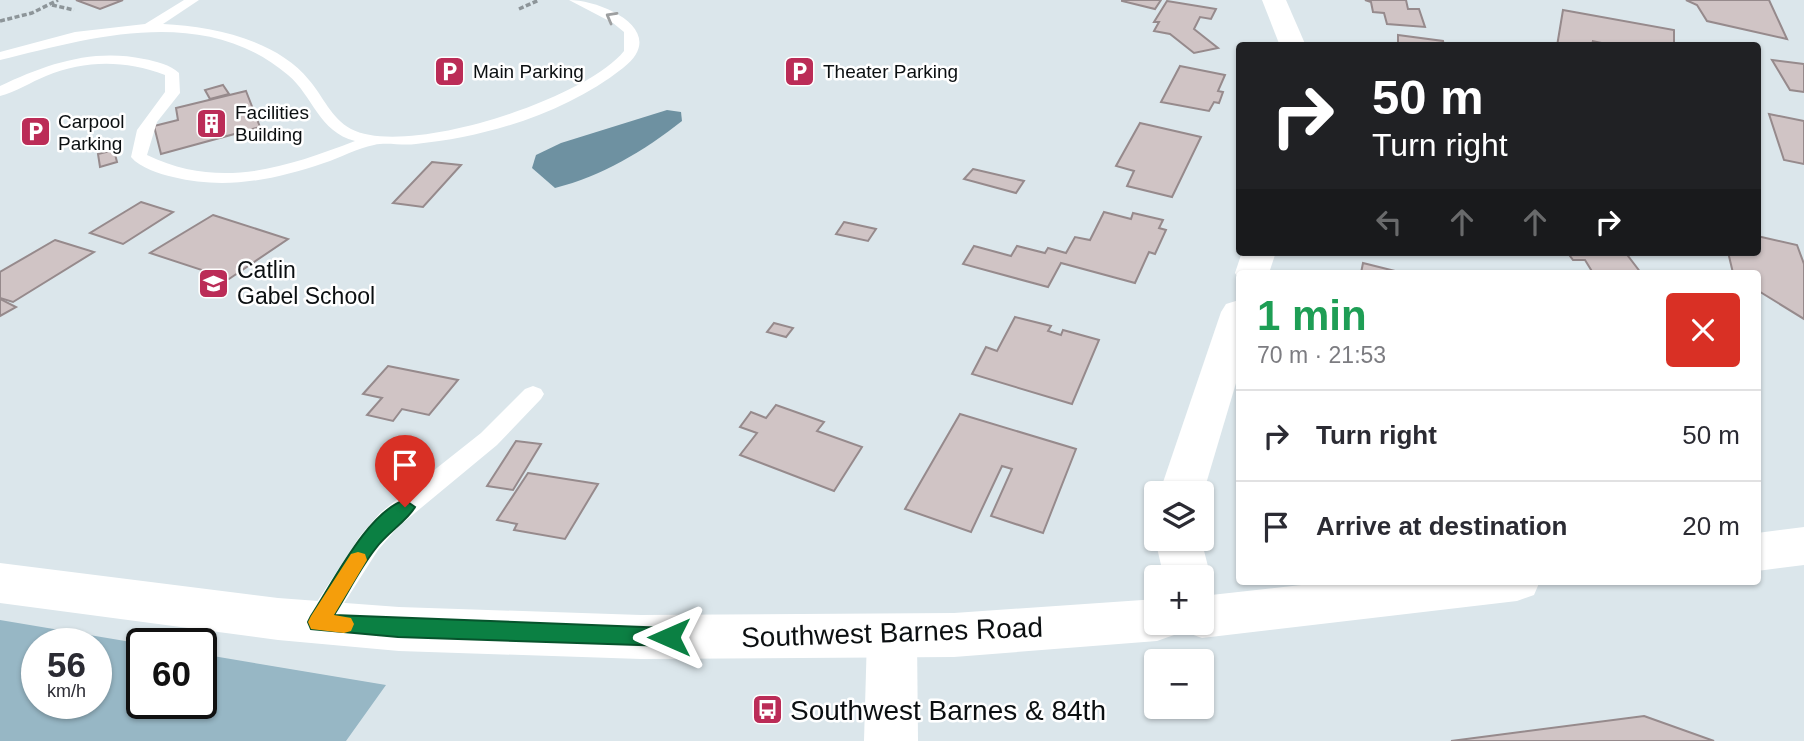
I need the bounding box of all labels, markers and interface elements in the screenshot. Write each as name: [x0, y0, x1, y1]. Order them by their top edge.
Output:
one-way arrow: [606, 12, 618, 26]
parking icon: Main Parking: [433, 54, 467, 88]
parking icon: Theater Parking: [783, 54, 817, 88]
place label: Main Parking: [473, 61, 584, 82]
place label: Theater Parking: [823, 61, 958, 82]
icon: right: [1257, 70, 1348, 161]
text: 50 m: [1372, 70, 1484, 124]
place label: Facilities Building: [235, 102, 309, 145]
building icon: Facilities Building: [195, 106, 229, 140]
place label: Carpool Parking: [58, 111, 125, 154]
parking icon: Carpool Parking: [18, 115, 52, 149]
text: Turn right: [1372, 127, 1508, 163]
icon: left: [1370, 203, 1408, 241]
icon: ahead: [1443, 203, 1481, 241]
icon: ahead: [1516, 203, 1554, 241]
icon: right: [1589, 203, 1627, 241]
place label: Catlin Gabel School: [237, 257, 375, 309]
school or university icon: Catlin Gabel School: [197, 266, 231, 300]
text: 1 min: [1257, 292, 1367, 339]
button: close: [1666, 293, 1740, 367]
text: 70 m · 21:53: [1257, 342, 1386, 368]
icon: right: [1257, 417, 1295, 455]
text: Turn right: [1316, 420, 1437, 450]
text: 50 m: [1682, 420, 1740, 450]
pin: [375, 435, 435, 507]
icon: arrive: [386, 446, 424, 484]
map controls: [1144, 481, 1214, 719]
button: layers: [1144, 481, 1214, 551]
icon: arrive: [1257, 508, 1295, 546]
text: Arrive at destination: [1316, 511, 1567, 541]
text: 20 m: [1682, 511, 1740, 541]
button: +: [1144, 565, 1214, 635]
position arrow: [632, 600, 706, 674]
street label: Southwest Barnes Road: [741, 612, 1043, 653]
speed limit sign: 60: [126, 628, 217, 719]
text: 56: [47, 645, 86, 684]
button: −: [1144, 649, 1214, 719]
text: km/h: [47, 681, 86, 701]
bus stop icon: Southwest Barnes & 84th: [750, 693, 784, 727]
place label: Southwest Barnes & 84th: [790, 695, 1106, 726]

